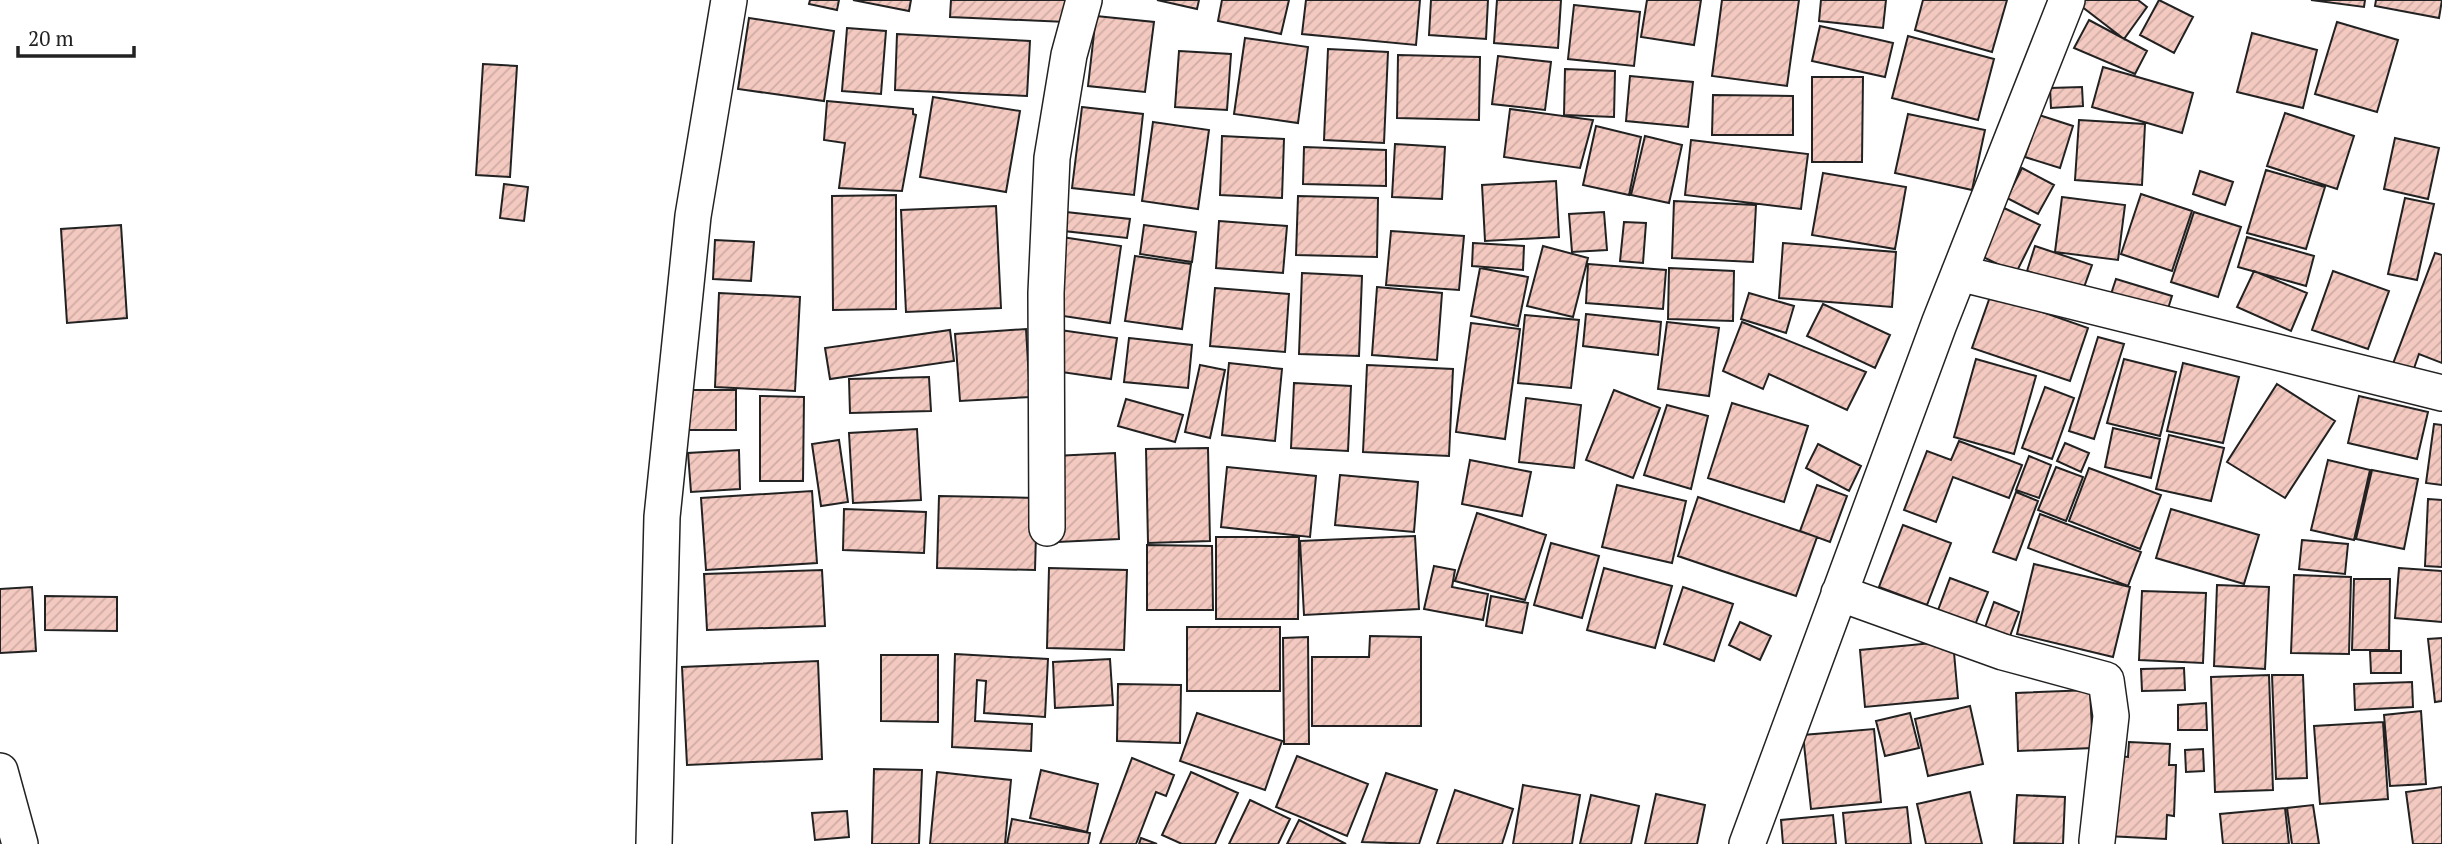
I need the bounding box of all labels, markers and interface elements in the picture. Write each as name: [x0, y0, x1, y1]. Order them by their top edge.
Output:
scale bar: [18, 14, 133, 58]
text: 20 m: [28, 24, 74, 52]

